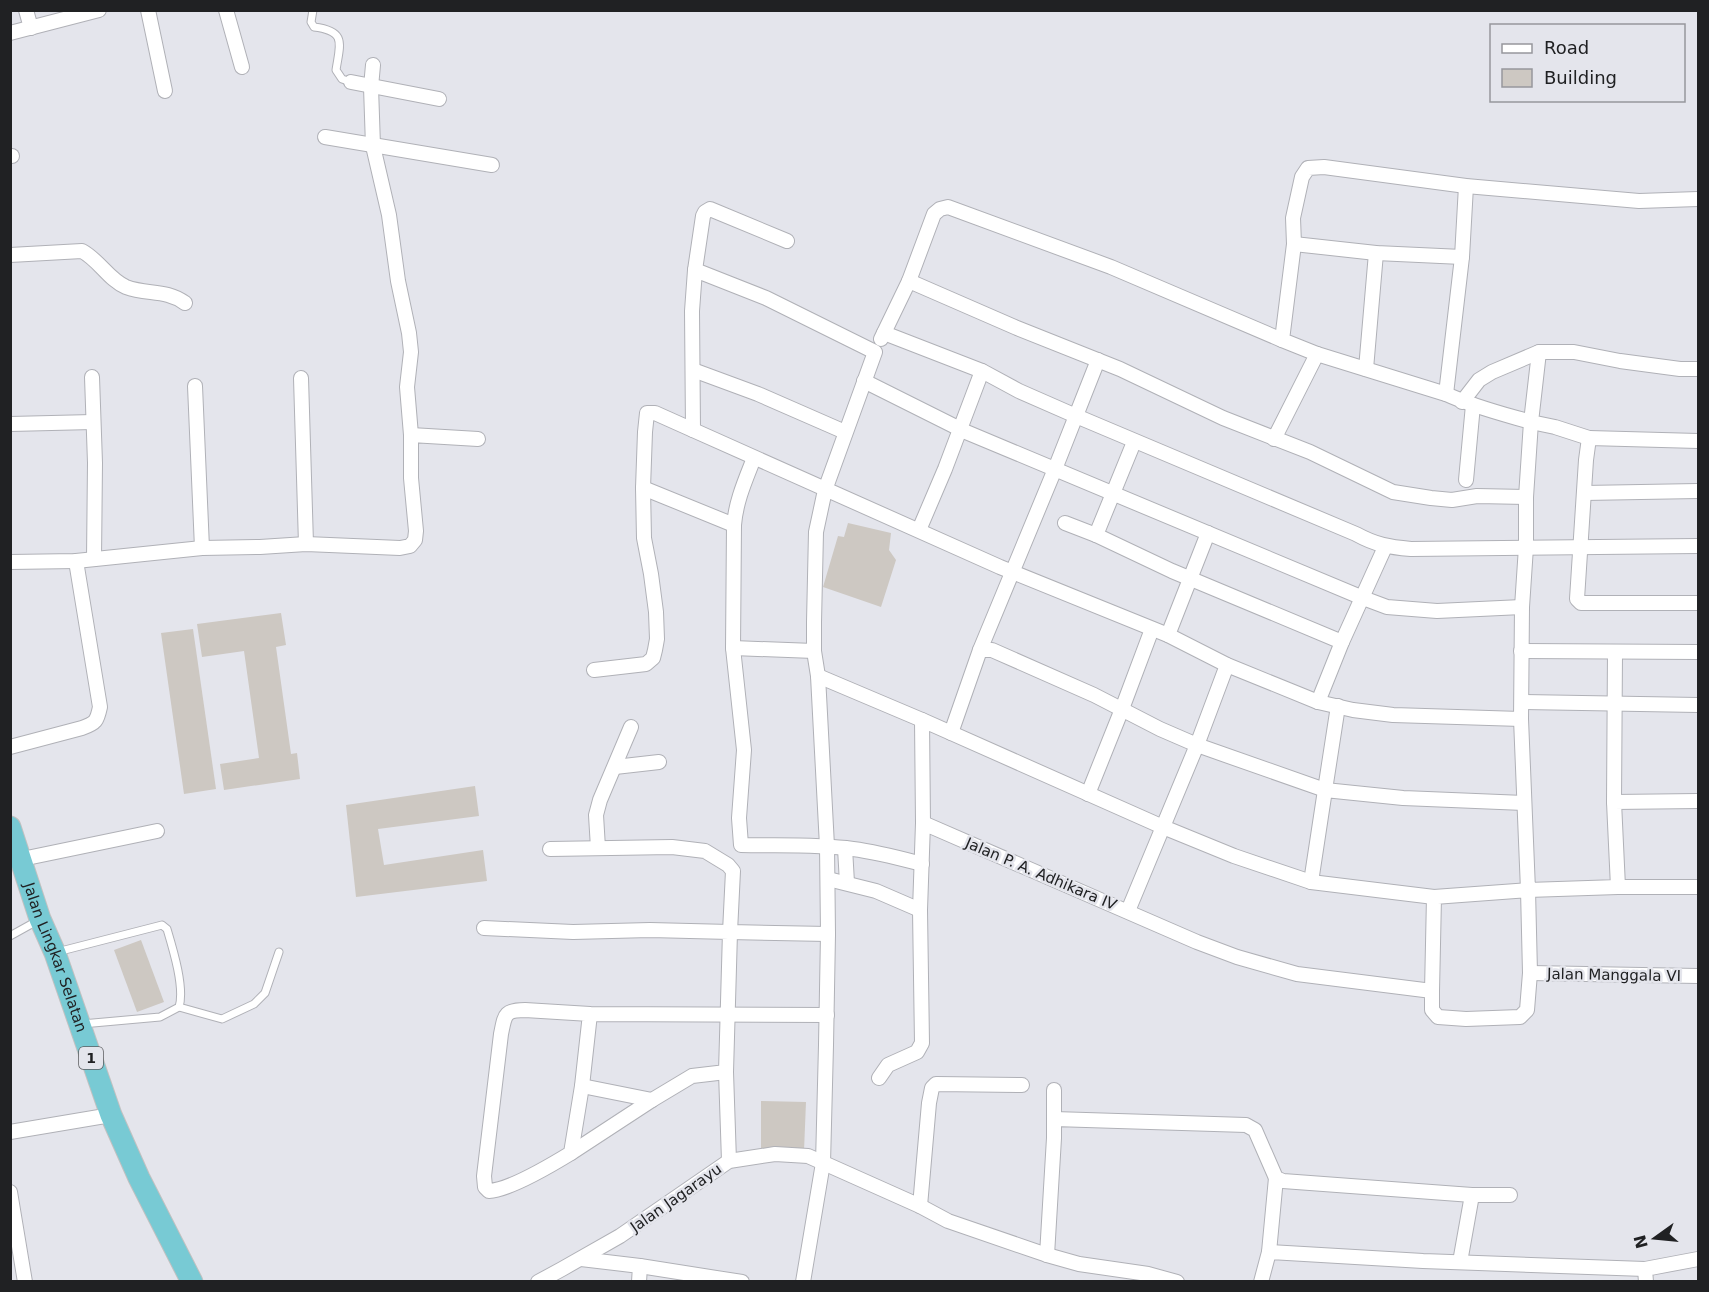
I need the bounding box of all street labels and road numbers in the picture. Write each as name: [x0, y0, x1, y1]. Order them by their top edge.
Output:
street label: Jalan P. A. Adhikara IV: [962, 834, 1120, 914]
street label: Jalan Lingkar Selatan: [19, 879, 91, 1035]
street label: Jalan Manggala VI: [1546, 965, 1681, 985]
road number: 1: [79, 1047, 103, 1069]
street label: Jalan Jagarayu: [626, 1160, 725, 1237]

